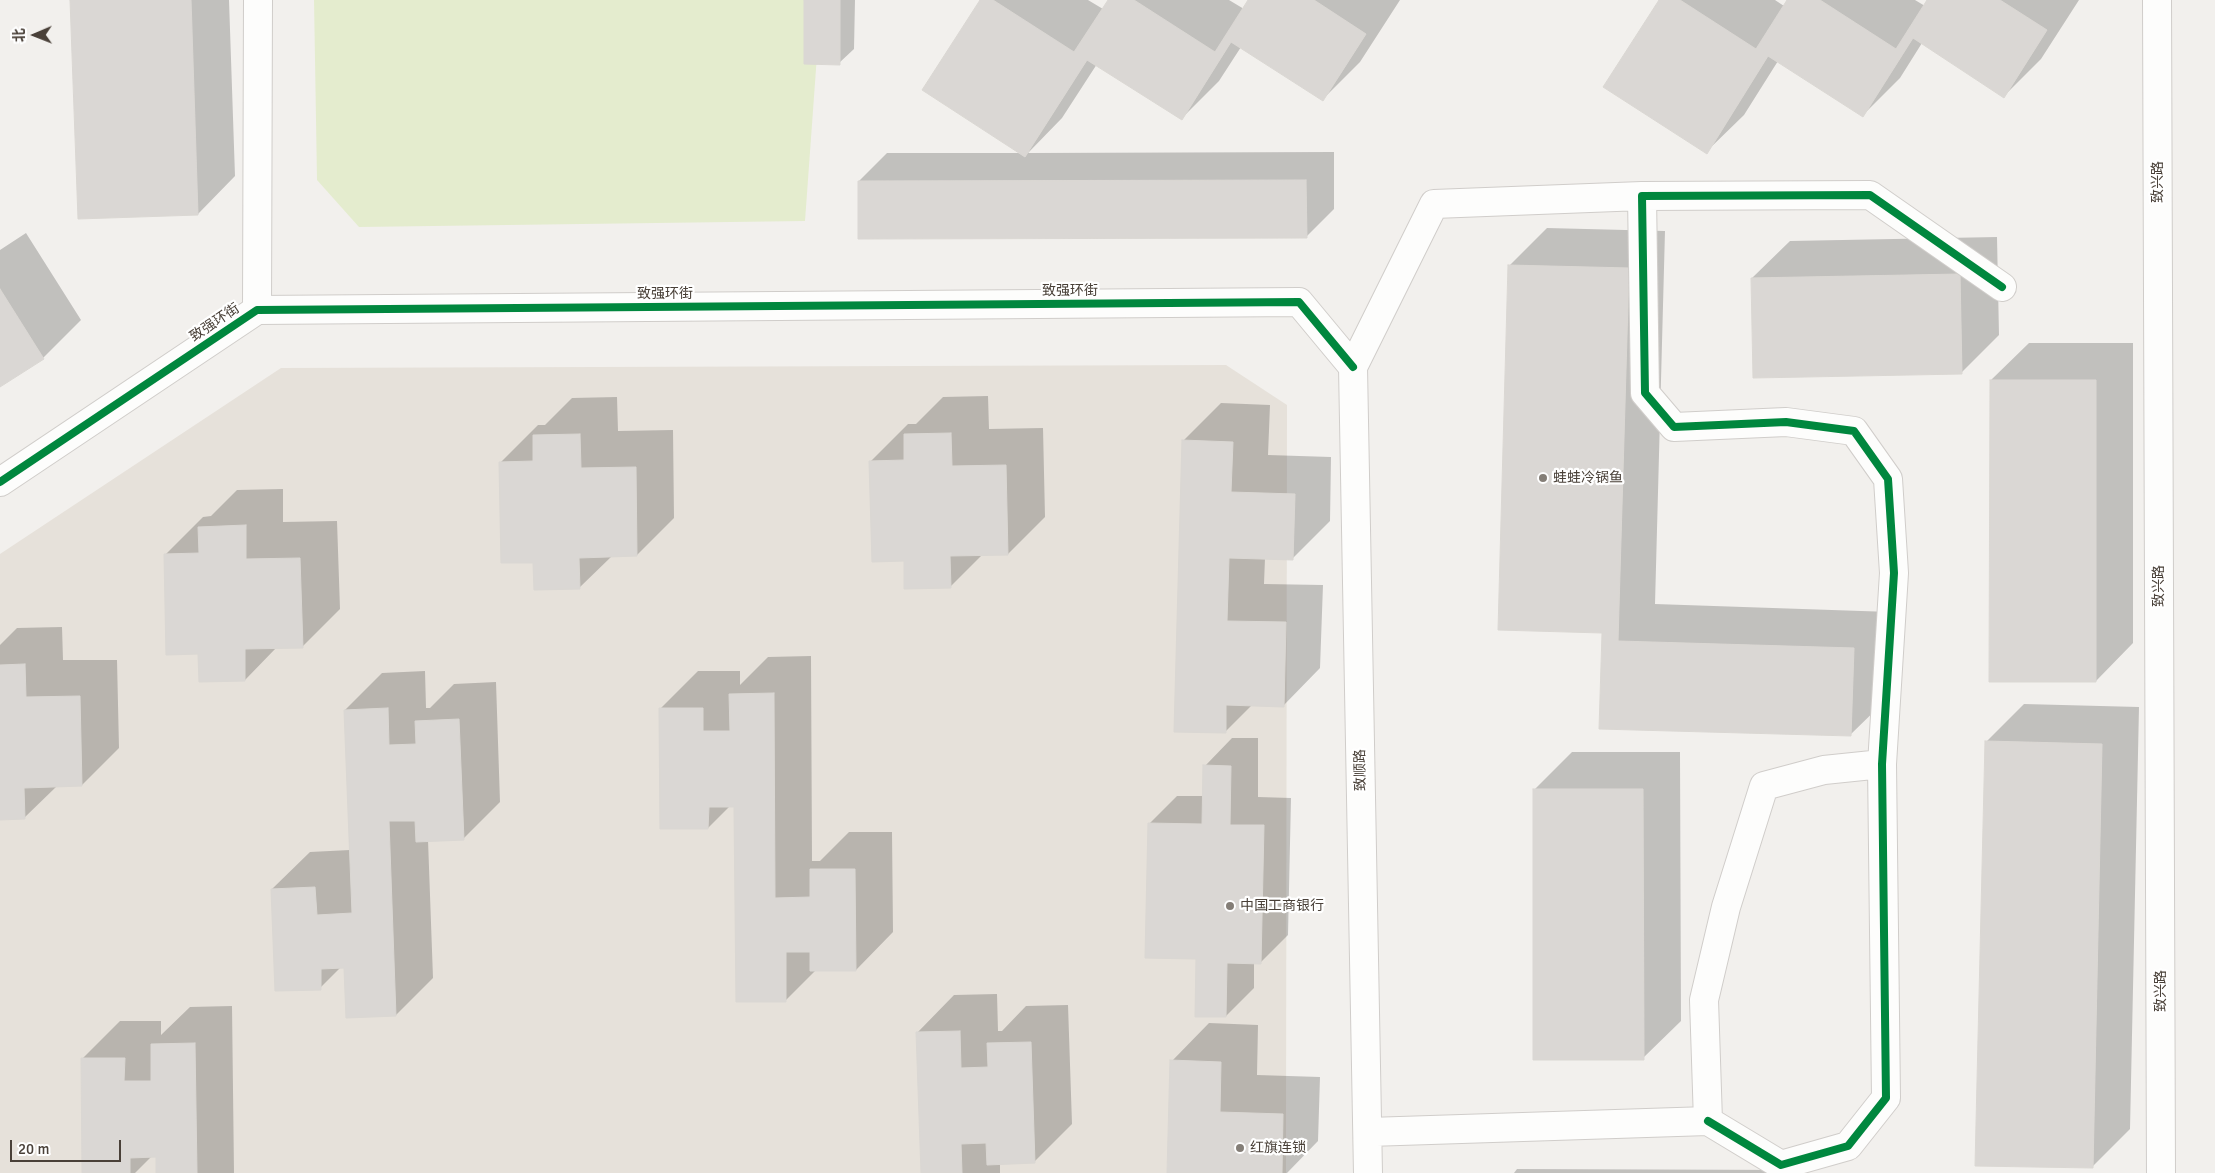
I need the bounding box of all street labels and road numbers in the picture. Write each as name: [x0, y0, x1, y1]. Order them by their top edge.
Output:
street label: 致兴路: [2150, 161, 2166, 203]
street label: 致强环街: [1042, 283, 1098, 299]
street label: 致强环街: [637, 286, 693, 302]
street label: 致强环街: [187, 300, 243, 346]
street label: 致兴路: [2151, 565, 2167, 607]
street label: 致顺路: [1352, 749, 1370, 791]
street label: 致兴路: [2153, 970, 2169, 1012]

